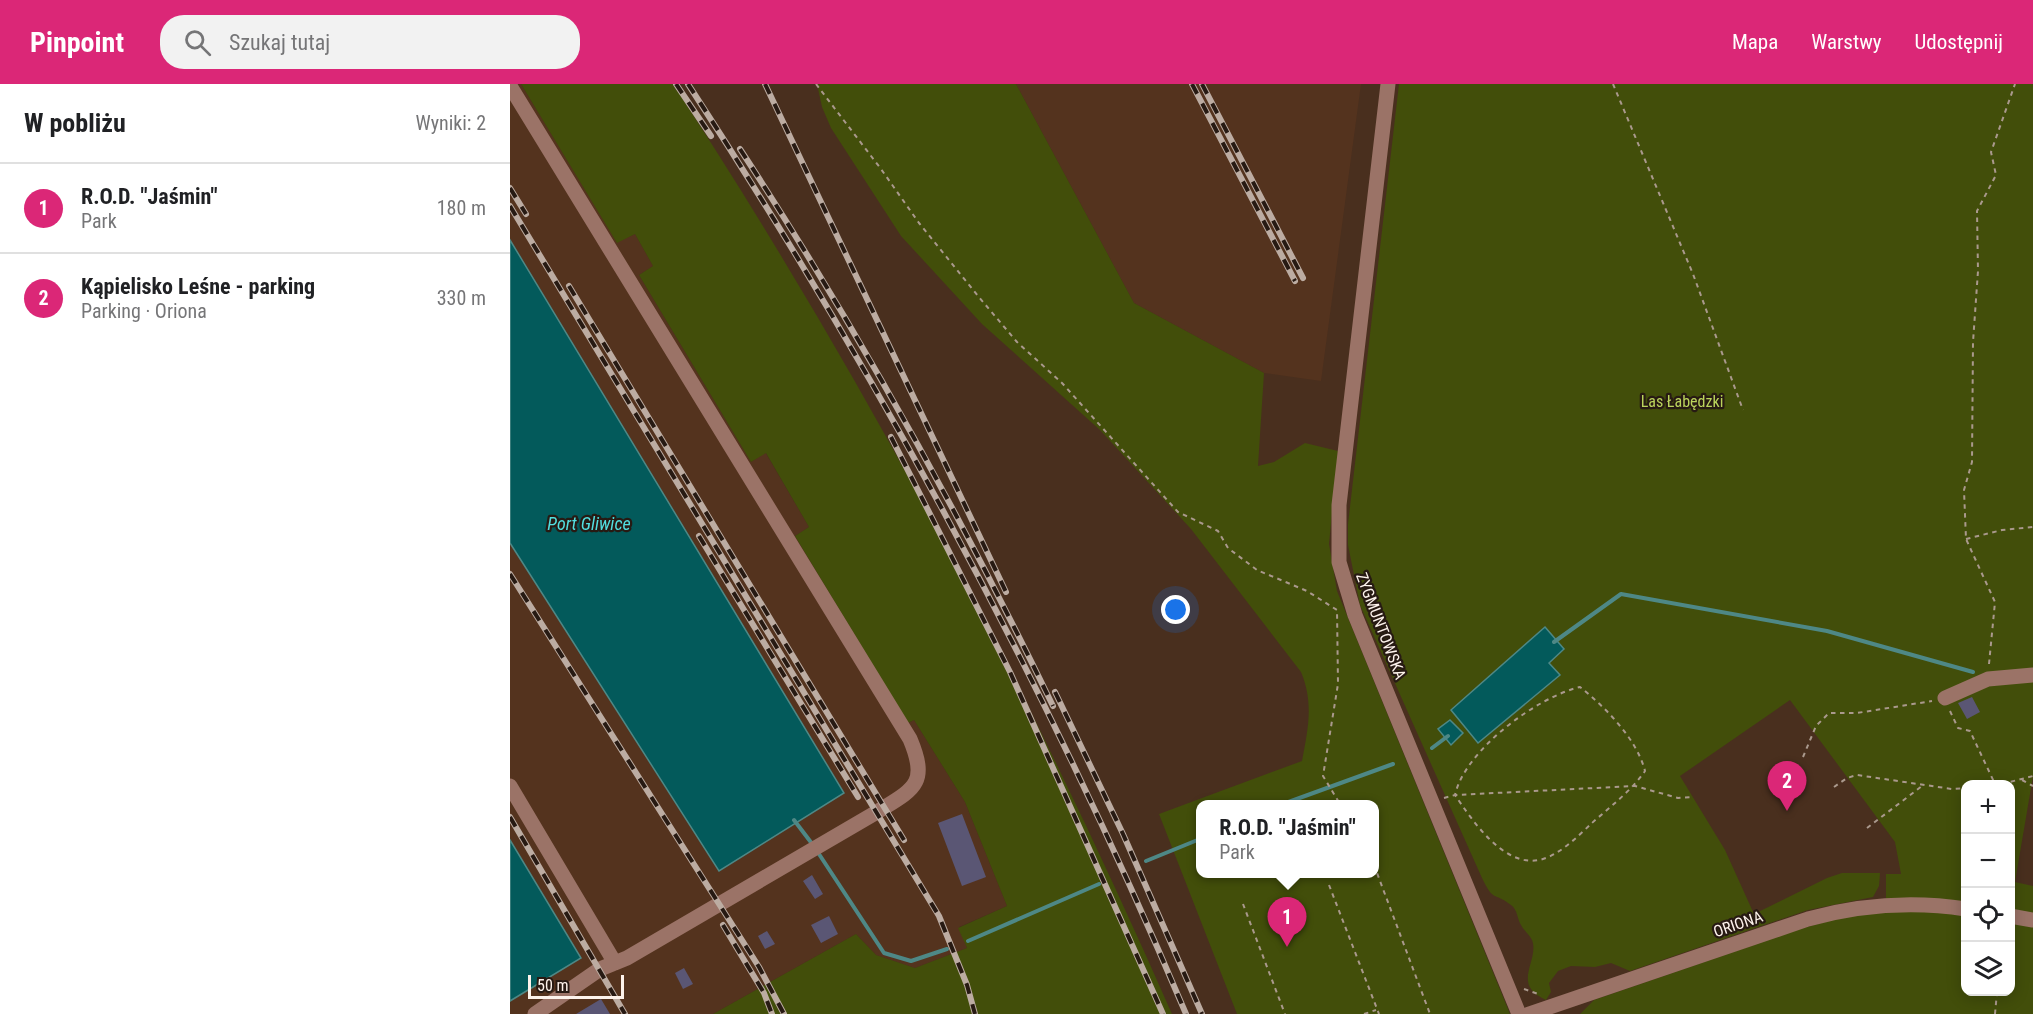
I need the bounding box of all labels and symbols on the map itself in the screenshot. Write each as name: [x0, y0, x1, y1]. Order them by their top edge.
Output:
park label: Las Łabędzki: [1641, 392, 1723, 411]
water label: Port Gliwice: [547, 513, 631, 534]
street label: ZYGMUNTOWSKA: [1352, 570, 1410, 682]
your location: [1161, 595, 1190, 624]
pin: 2: [1768, 762, 1806, 811]
pin: 1: [1268, 898, 1306, 947]
street label: ORIONA: [1711, 907, 1765, 941]
scale bar: [528, 972, 624, 1000]

